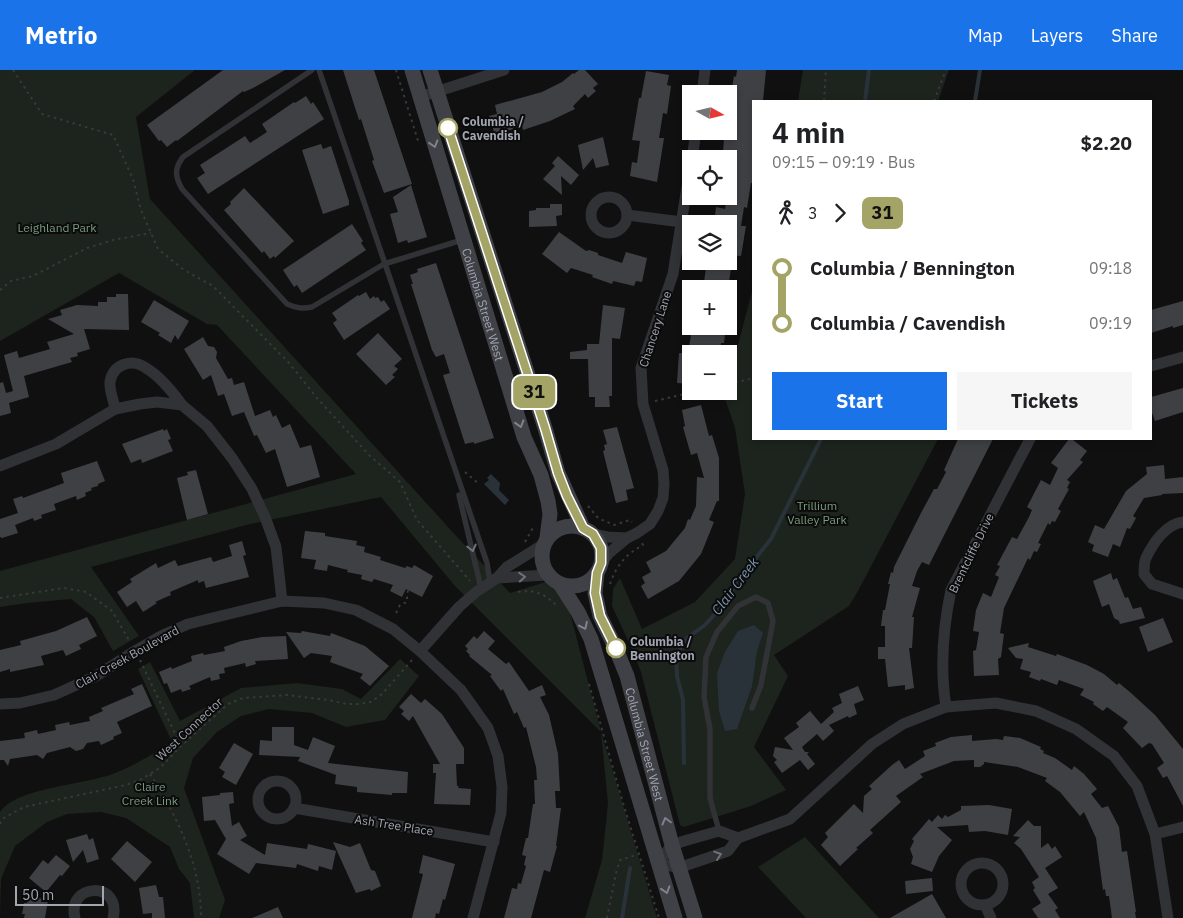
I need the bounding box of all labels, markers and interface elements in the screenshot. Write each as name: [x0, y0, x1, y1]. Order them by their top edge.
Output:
text: Metrio: [25, 19, 97, 51]
text: Map: [968, 24, 1003, 47]
text: Layers: [1031, 24, 1083, 47]
text: Share: [1111, 24, 1158, 47]
north arrow: [682, 85, 738, 140]
map controls: [682, 85, 737, 400]
place label: Columbia / Cavendish: [462, 114, 524, 143]
text: 4 min: [772, 114, 845, 151]
marker: Columbia / Cavendish: [438, 118, 458, 138]
text: $2.20: [1080, 131, 1132, 155]
one-way arrow: [429, 139, 439, 147]
button: locate: [682, 150, 737, 205]
text: 09:15 – 09:19 · Bus: [772, 152, 915, 172]
icon: walk: [772, 199, 800, 227]
icon: forward: [826, 199, 854, 227]
text: 31: [872, 201, 893, 224]
text: 3: [808, 203, 818, 223]
button: layers: [682, 215, 737, 270]
park label: Leighland Park: [17, 220, 97, 235]
street label: Columbia Street West: [459, 246, 508, 362]
text: Columbia / Bennington: [810, 256, 1015, 280]
text: 09:18: [1089, 258, 1132, 278]
button: +: [682, 280, 737, 335]
street label: Chancery Lane: [636, 289, 674, 369]
text: Columbia / Cavendish: [810, 311, 1006, 335]
text: 09:19: [1089, 313, 1132, 333]
button: −: [682, 345, 737, 400]
button: Start: [772, 372, 947, 430]
button: Tickets: [957, 372, 1132, 430]
line badge: 31: [512, 376, 556, 408]
text: 31: [523, 380, 545, 403]
one-way arrow: [514, 419, 524, 427]
park label: Trillium Valley Park: [787, 498, 847, 527]
street label: Brentcliffe Drive: [945, 510, 997, 595]
one-way arrow: [466, 543, 477, 552]
water label: Clair Creek: [708, 553, 763, 618]
one-way arrow: [519, 571, 527, 582]
one-way arrow: [578, 621, 589, 630]
street label: Clair Creek Boulevard: [73, 622, 181, 692]
place label: Columbia / Bennington: [630, 634, 695, 663]
marker: Columbia / Bennington: [606, 638, 626, 658]
street label: Columbia Street West: [623, 686, 667, 803]
street label: West Connector: [153, 694, 226, 764]
park label: Claire Creek Link: [122, 779, 179, 808]
street label: Ash Tree Place: [354, 811, 435, 839]
one-way arrow: [661, 818, 671, 826]
one-way arrow: [713, 850, 722, 860]
scale bar: [15, 883, 104, 906]
text: 50 m: [22, 886, 54, 904]
one-way arrow: [661, 886, 671, 894]

